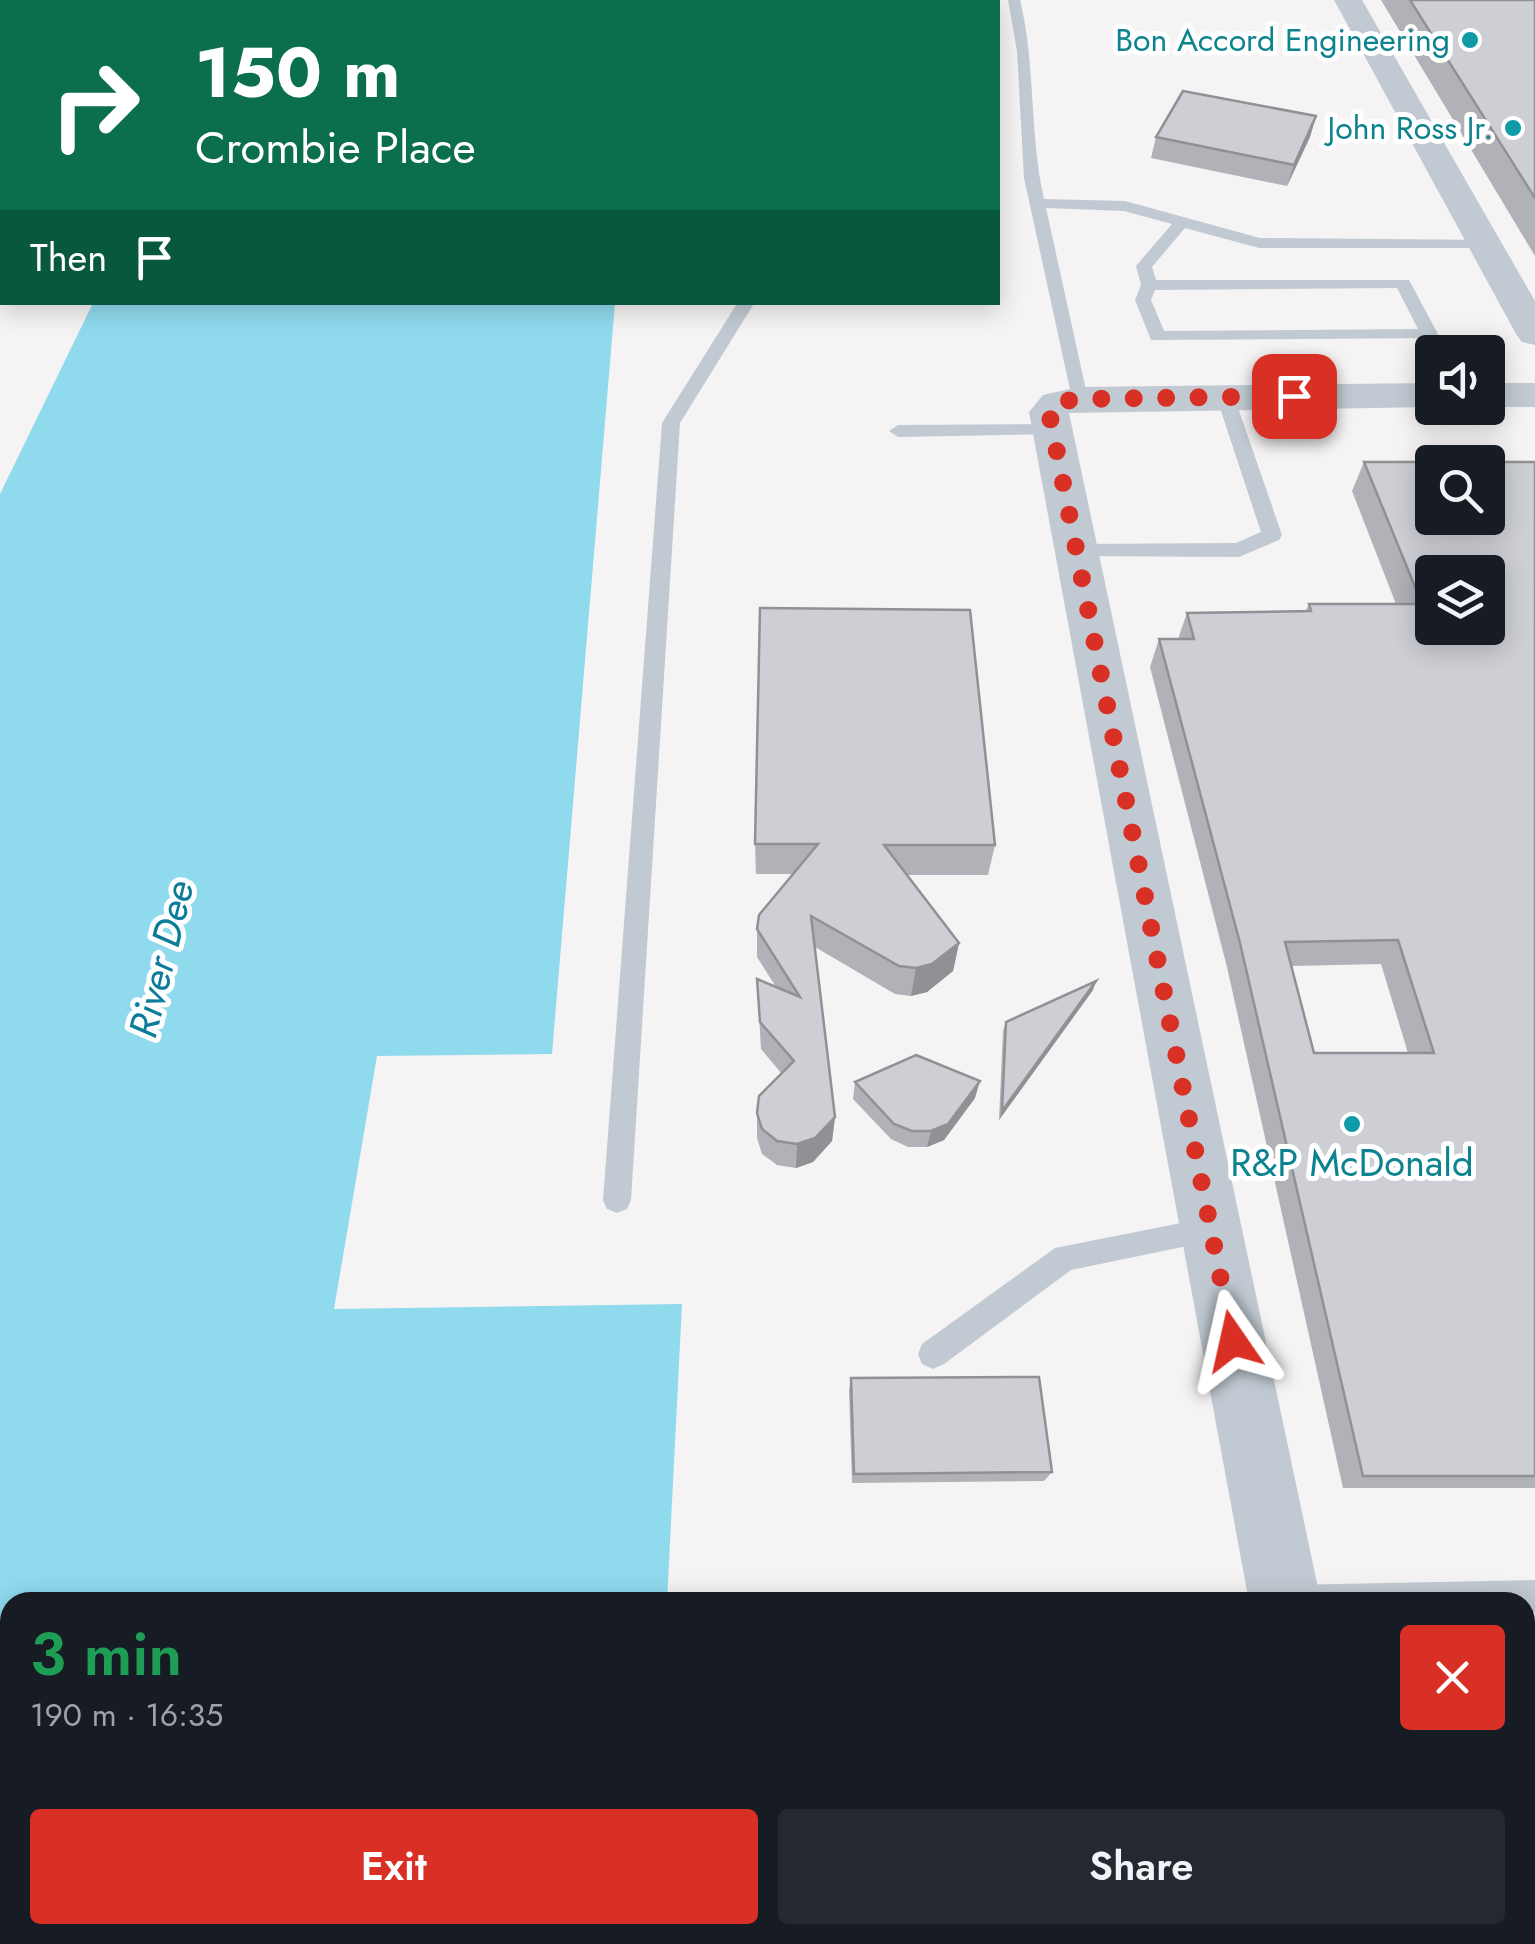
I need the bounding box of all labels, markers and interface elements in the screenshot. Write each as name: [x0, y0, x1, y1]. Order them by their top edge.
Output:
place label: Bon Accord Engineering: [1115, 17, 1450, 63]
text: 150 m: [195, 22, 401, 123]
marker: Bon Accord Engineering: [1459, 29, 1481, 51]
icon: right: [30, 40, 160, 170]
place label: John Ross Jr.: [1324, 105, 1493, 151]
text: Crombie Place: [195, 115, 476, 180]
marker: John Ross Jr.: [1502, 117, 1524, 139]
text: Then: [30, 230, 107, 285]
icon: arrive: [127, 230, 182, 285]
map controls: [1415, 335, 1505, 645]
button: sound: [1415, 335, 1505, 425]
pin: [1252, 354, 1337, 439]
icon: arrive: [1267, 369, 1322, 424]
button: search: [1415, 445, 1505, 535]
button: layers: [1415, 555, 1505, 645]
water label: River Dee: [114, 874, 208, 1044]
marker: R&P McDonald: [1341, 1113, 1363, 1135]
place label: R&P McDonald: [1230, 1135, 1474, 1190]
position arrow: [1181, 1289, 1285, 1393]
text: 3 min: [30, 1611, 182, 1698]
button: close: [1400, 1625, 1505, 1730]
text: 190 m · 16:35: [30, 1692, 223, 1738]
button: Exit: [30, 1809, 758, 1924]
button: Share: [778, 1809, 1505, 1924]

